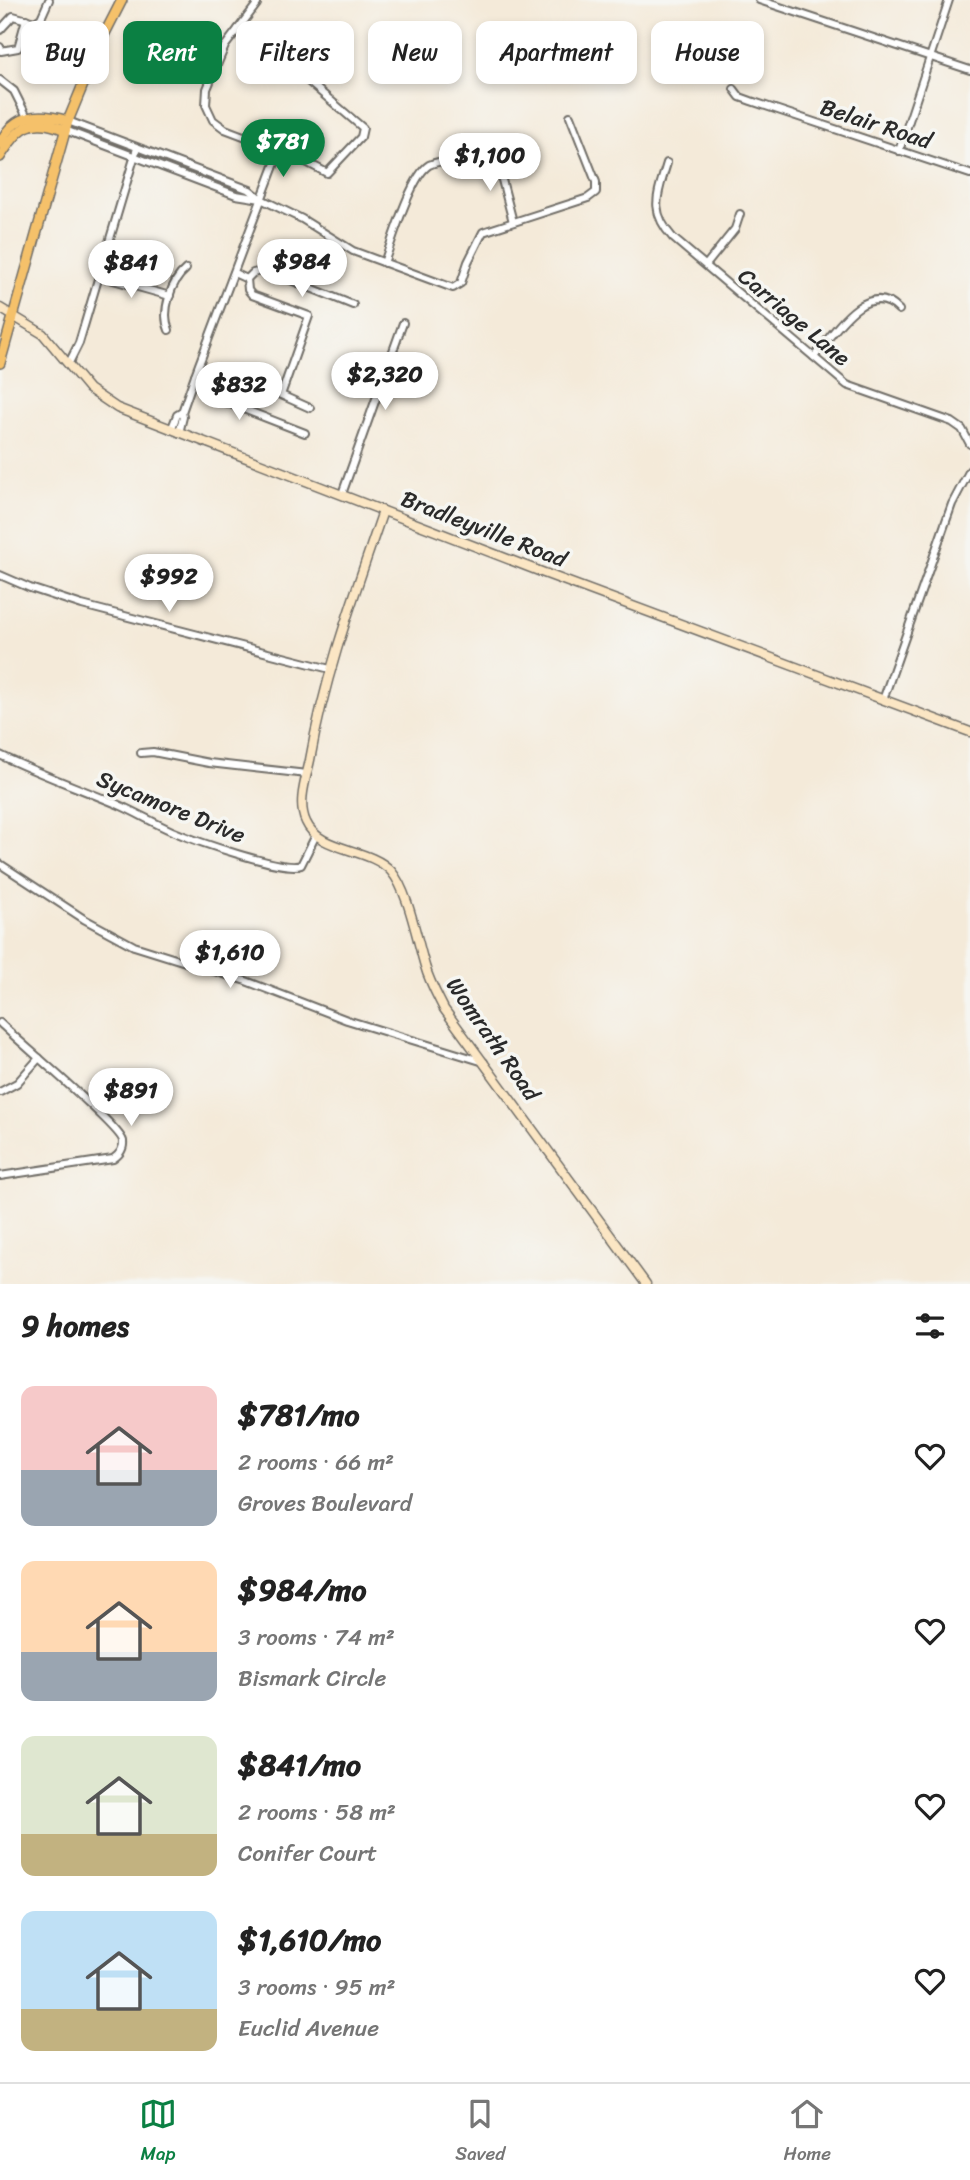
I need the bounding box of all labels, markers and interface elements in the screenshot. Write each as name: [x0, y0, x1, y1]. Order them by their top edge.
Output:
chip: Buy: [21, 21, 109, 84]
chip: Rent: [123, 21, 222, 84]
chip: Filters: [236, 21, 354, 84]
chip: New: [368, 21, 462, 84]
chip: Apartment: [476, 21, 637, 84]
chip: House: [651, 21, 764, 84]
street label: Belair Road: [815, 87, 939, 162]
pin: $781: [242, 120, 324, 179]
text: $781: [257, 121, 309, 162]
pin: $1,100: [433, 134, 547, 193]
text: $1,100: [455, 135, 525, 176]
pin: $841: [90, 240, 172, 300]
pin: $984: [261, 240, 343, 299]
text: $984: [273, 241, 331, 282]
text: $841: [104, 242, 158, 283]
street label: Carriage Lane: [728, 257, 860, 377]
pin: $2,320: [328, 352, 442, 412]
text: $2,320: [347, 354, 423, 395]
pin: $832: [198, 362, 280, 422]
text: $832: [211, 364, 267, 405]
street label: Bradleyville Road: [395, 478, 575, 580]
pin: $992: [128, 554, 210, 614]
text: $992: [141, 556, 198, 597]
street label: Sycamore Drive: [90, 759, 252, 856]
pin: $1,610: [173, 930, 287, 990]
text: $1,610: [196, 932, 265, 973]
street label: Womrath Road: [435, 968, 552, 1111]
pin: $891: [90, 1068, 172, 1128]
text: $891: [104, 1070, 158, 1111]
text: 9 homes: [21, 1299, 129, 1353]
icon: filters: [911, 1307, 949, 1345]
text: $781/mo: [238, 1388, 359, 1442]
icon: home: [77, 1414, 161, 1498]
icon: heart: [911, 1437, 949, 1475]
text: 2 rooms · 66 m²: [238, 1442, 394, 1483]
text: Groves Boulevard: [238, 1483, 412, 1524]
text: $984/mo: [238, 1563, 367, 1617]
icon: home: [77, 1589, 161, 1673]
icon: heart: [911, 1612, 949, 1650]
text: 3 rooms · 74 m²: [238, 1617, 395, 1658]
text: Bismark Circle: [238, 1658, 386, 1699]
text: $841/mo: [238, 1738, 361, 1792]
icon: home: [77, 1764, 161, 1848]
icon: heart: [911, 1787, 949, 1825]
text: 2 rooms · 58 m²: [238, 1792, 396, 1833]
text: Conifer Court: [238, 1833, 377, 1874]
text: $1,610/mo: [238, 1913, 381, 1967]
icon: home: [77, 1939, 161, 2023]
icon: heart: [911, 1962, 949, 2000]
text: 3 rooms · 95 m²: [238, 1967, 395, 2008]
text: Euclid Avenue: [238, 2008, 379, 2049]
tab: Map: [139, 2095, 177, 2170]
tab: Saved: [455, 2095, 505, 2170]
tab: Home: [783, 2095, 831, 2170]

